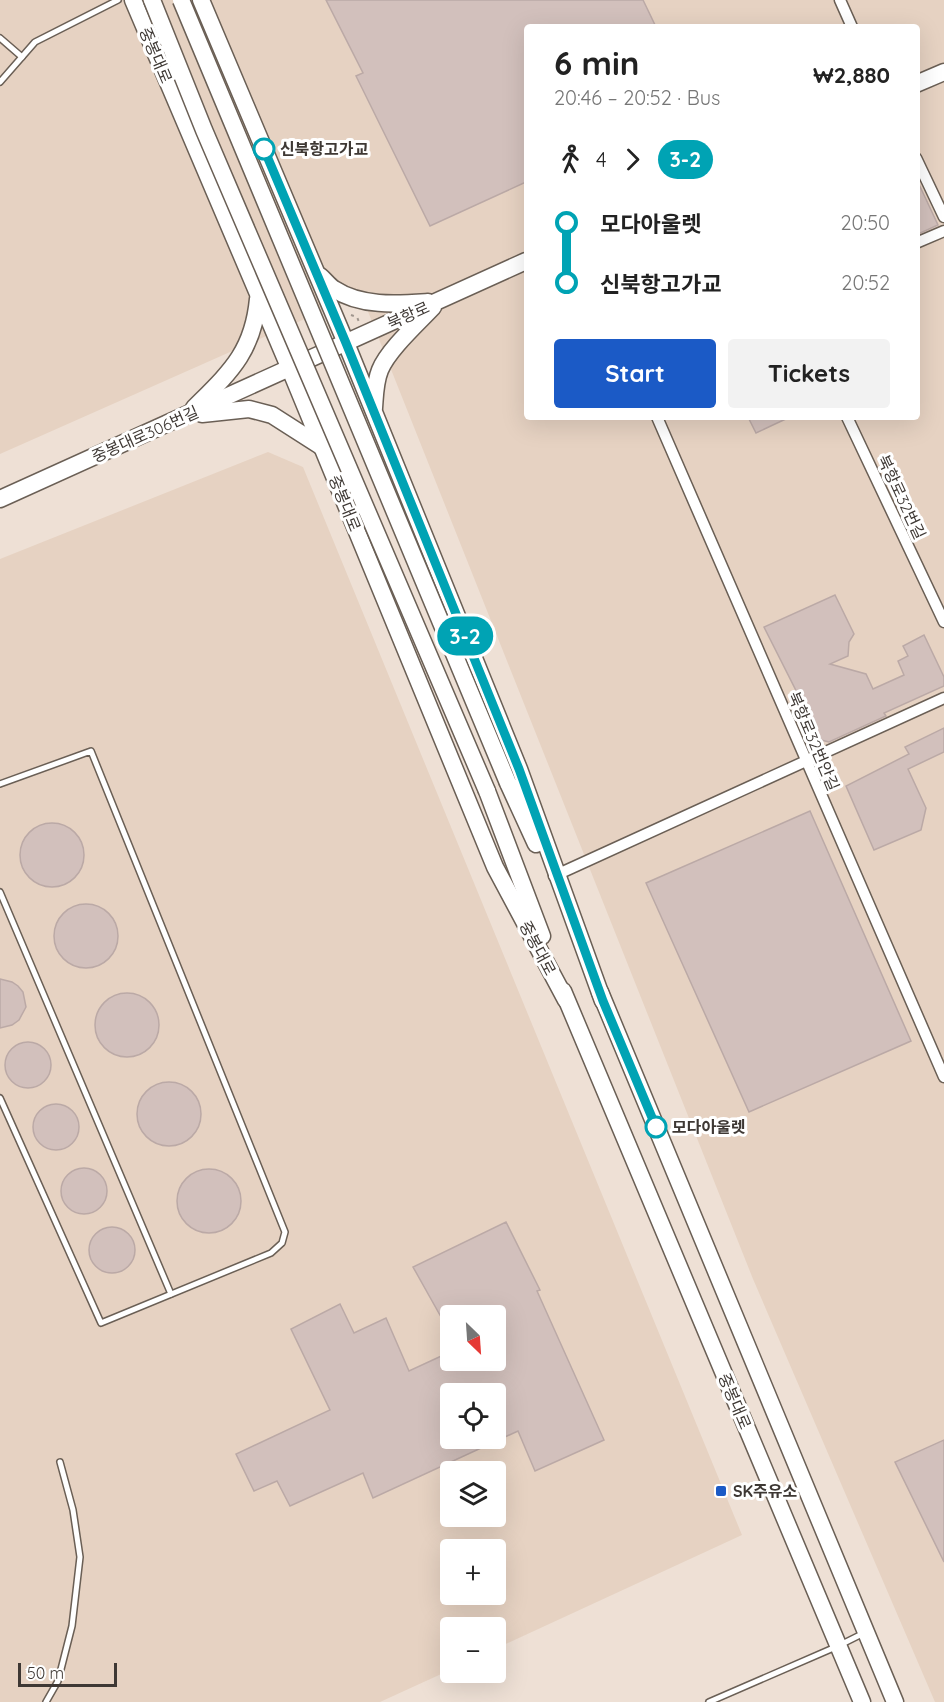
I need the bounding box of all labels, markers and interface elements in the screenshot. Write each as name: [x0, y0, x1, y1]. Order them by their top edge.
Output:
street label: 중봉대로: [135, 24, 177, 86]
text: 6 min: [554, 42, 639, 83]
text: ₩2,880: [813, 61, 890, 89]
text: 20:46 – 20:52 · Bus: [554, 85, 720, 110]
marker: 신북항고가교: [253, 138, 275, 160]
place label: 신북항고가교: [280, 139, 369, 159]
icon: walk: [554, 143, 587, 176]
icon: forward: [616, 143, 649, 176]
text: 3-2: [670, 146, 701, 172]
text: 4: [596, 147, 607, 172]
text: 모다아울렛: [600, 210, 701, 238]
text: 20:50: [840, 210, 890, 235]
text: 신북항고가교: [600, 270, 721, 298]
text: 20:52: [841, 270, 890, 295]
street label: 북항로: [384, 297, 432, 333]
button: Start: [554, 339, 716, 408]
button: Tickets: [728, 339, 890, 408]
street label: 중봉대로306번길: [88, 402, 202, 466]
street label: 북항로32번길: [874, 452, 930, 542]
street label: 중봉대로: [325, 472, 365, 534]
line badge: 3-2: [430, 616, 500, 656]
text: 3-2: [449, 623, 481, 649]
street label: 북항로32번안길: [784, 689, 844, 793]
street label: 중봉대로: [515, 917, 561, 979]
marker: 모다아울렛: [645, 1116, 667, 1138]
place label: 모다아울렛: [672, 1117, 746, 1137]
north arrow: [440, 1305, 506, 1371]
map controls: [440, 1305, 506, 1683]
street label: 중봉대로: [714, 1370, 756, 1432]
button: locate: [440, 1383, 506, 1449]
button: layers: [440, 1461, 506, 1527]
place label: SK주유소: [733, 1481, 797, 1501]
marker: SK주유소: [714, 1484, 728, 1498]
button: +: [440, 1539, 506, 1605]
button: −: [440, 1617, 506, 1683]
scale bar: [18, 1660, 117, 1688]
text: 50 m: [27, 1663, 64, 1683]

